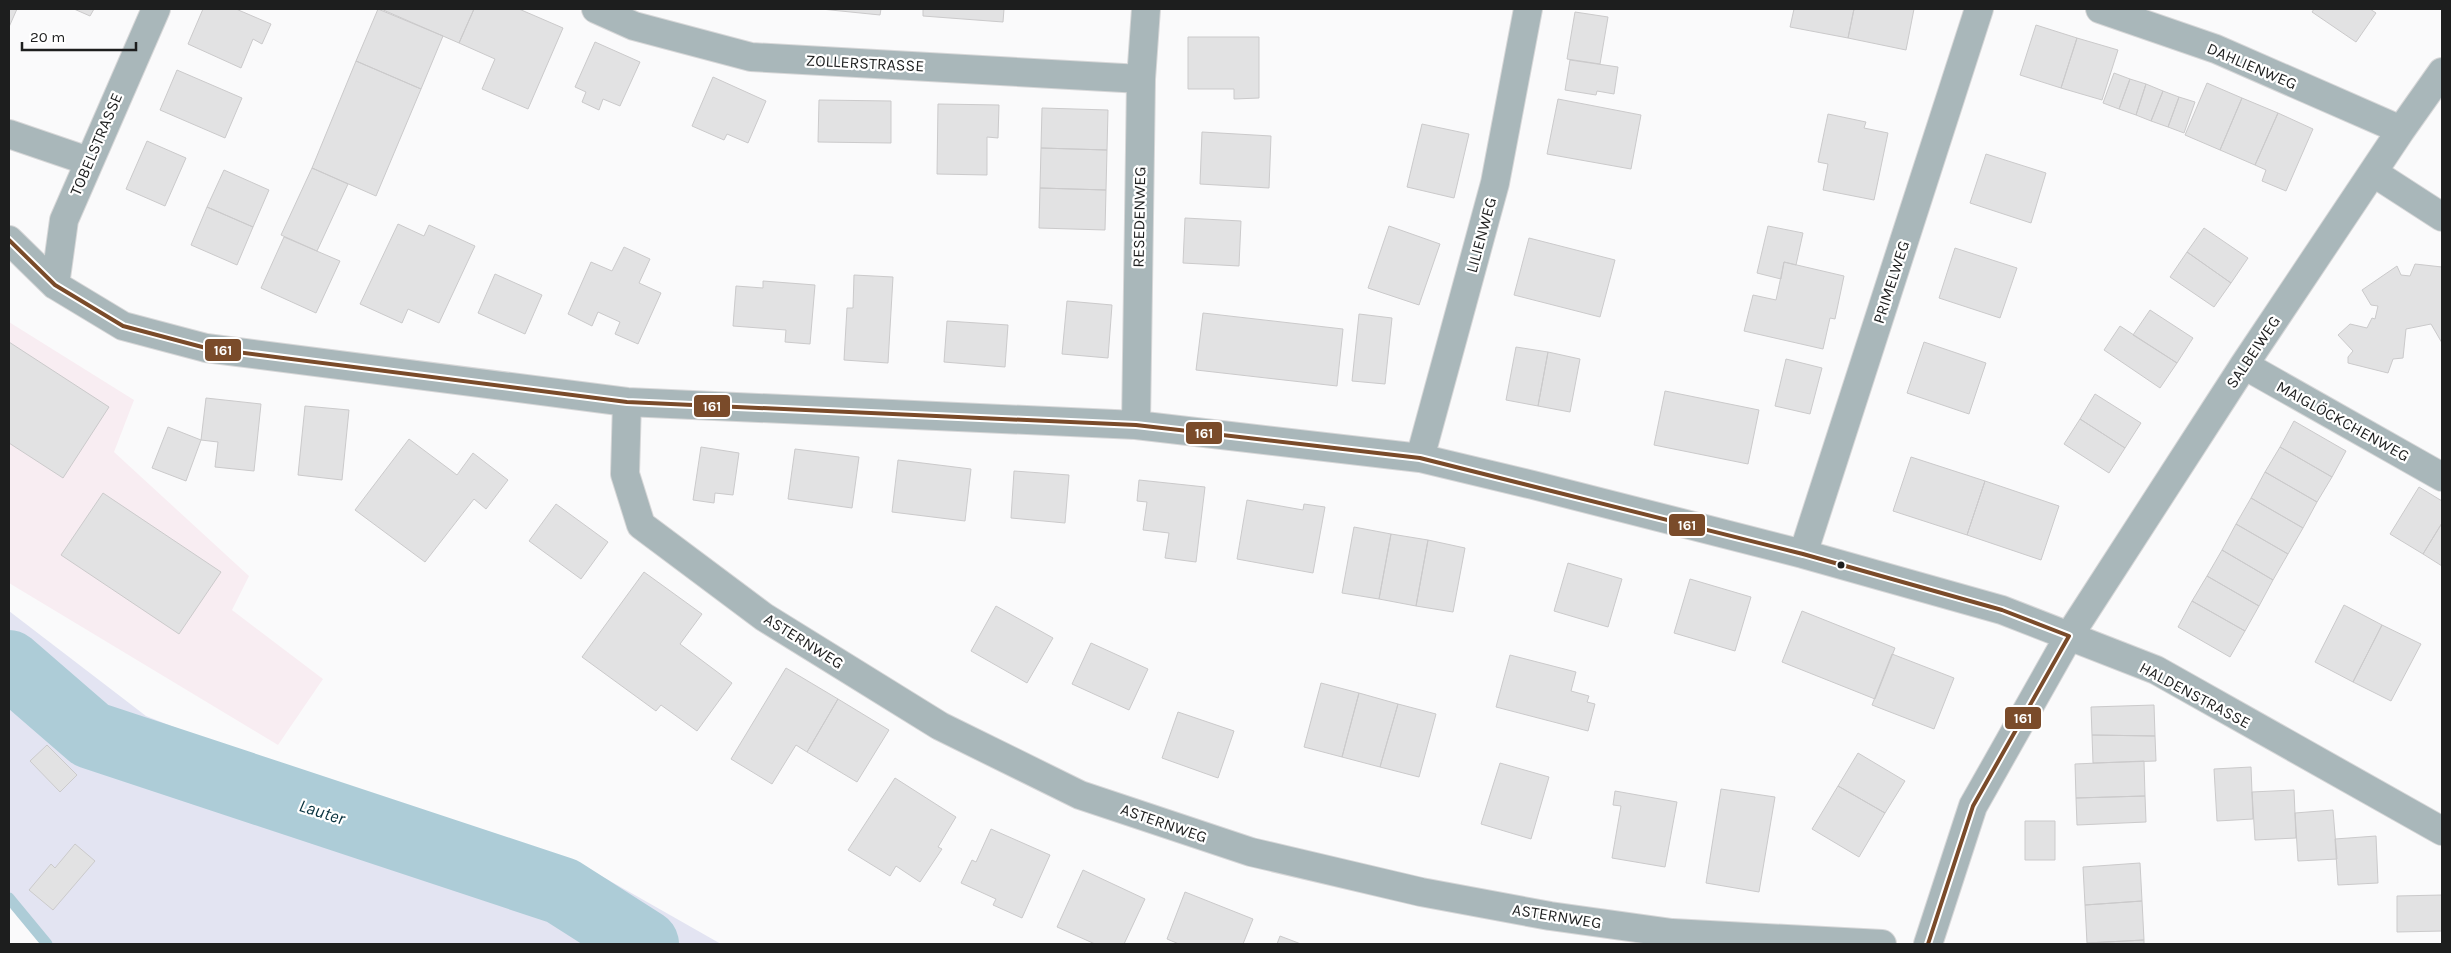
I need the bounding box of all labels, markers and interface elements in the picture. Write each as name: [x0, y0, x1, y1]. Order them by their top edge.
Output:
scale bar: [22, 20, 136, 52]
text: 20 m: [30, 28, 65, 46]
street label: DAHLIENWEG: [2204, 39, 2300, 93]
street label: ZOLLERSTRASSE: [805, 50, 925, 76]
street label: TOBELSTRASSE: [66, 90, 126, 198]
street label: RESEDENWEG: [1129, 166, 1149, 268]
street label: LILIENWEG: [1462, 195, 1500, 275]
street label: PRIMELWEG: [1869, 238, 1913, 326]
street label: SALBEIWEG: [2222, 312, 2284, 392]
line badge: 161: [204, 338, 242, 362]
text: 161: [214, 342, 232, 359]
street label: MAIGLÖCKCHENWEG: [2273, 377, 2413, 465]
line badge: 161: [693, 394, 731, 418]
text: 161: [703, 398, 721, 415]
line badge: 161: [1185, 421, 1223, 445]
text: 161: [1195, 425, 1213, 442]
line badge: 161: [1668, 513, 1706, 537]
text: 161: [1678, 517, 1696, 534]
unlabelled marker: [1836, 560, 1846, 570]
street label: ASTERNWEG: [761, 609, 847, 673]
street label: HALDENSTRASSE: [2136, 658, 2254, 732]
line badge: 161: [2004, 706, 2042, 730]
text: 161: [2014, 710, 2032, 727]
water label: Lauter: [296, 794, 349, 830]
street label: ASTERNWEG: [1118, 799, 1210, 847]
street label: ASTERNWEG: [1511, 900, 1603, 932]

